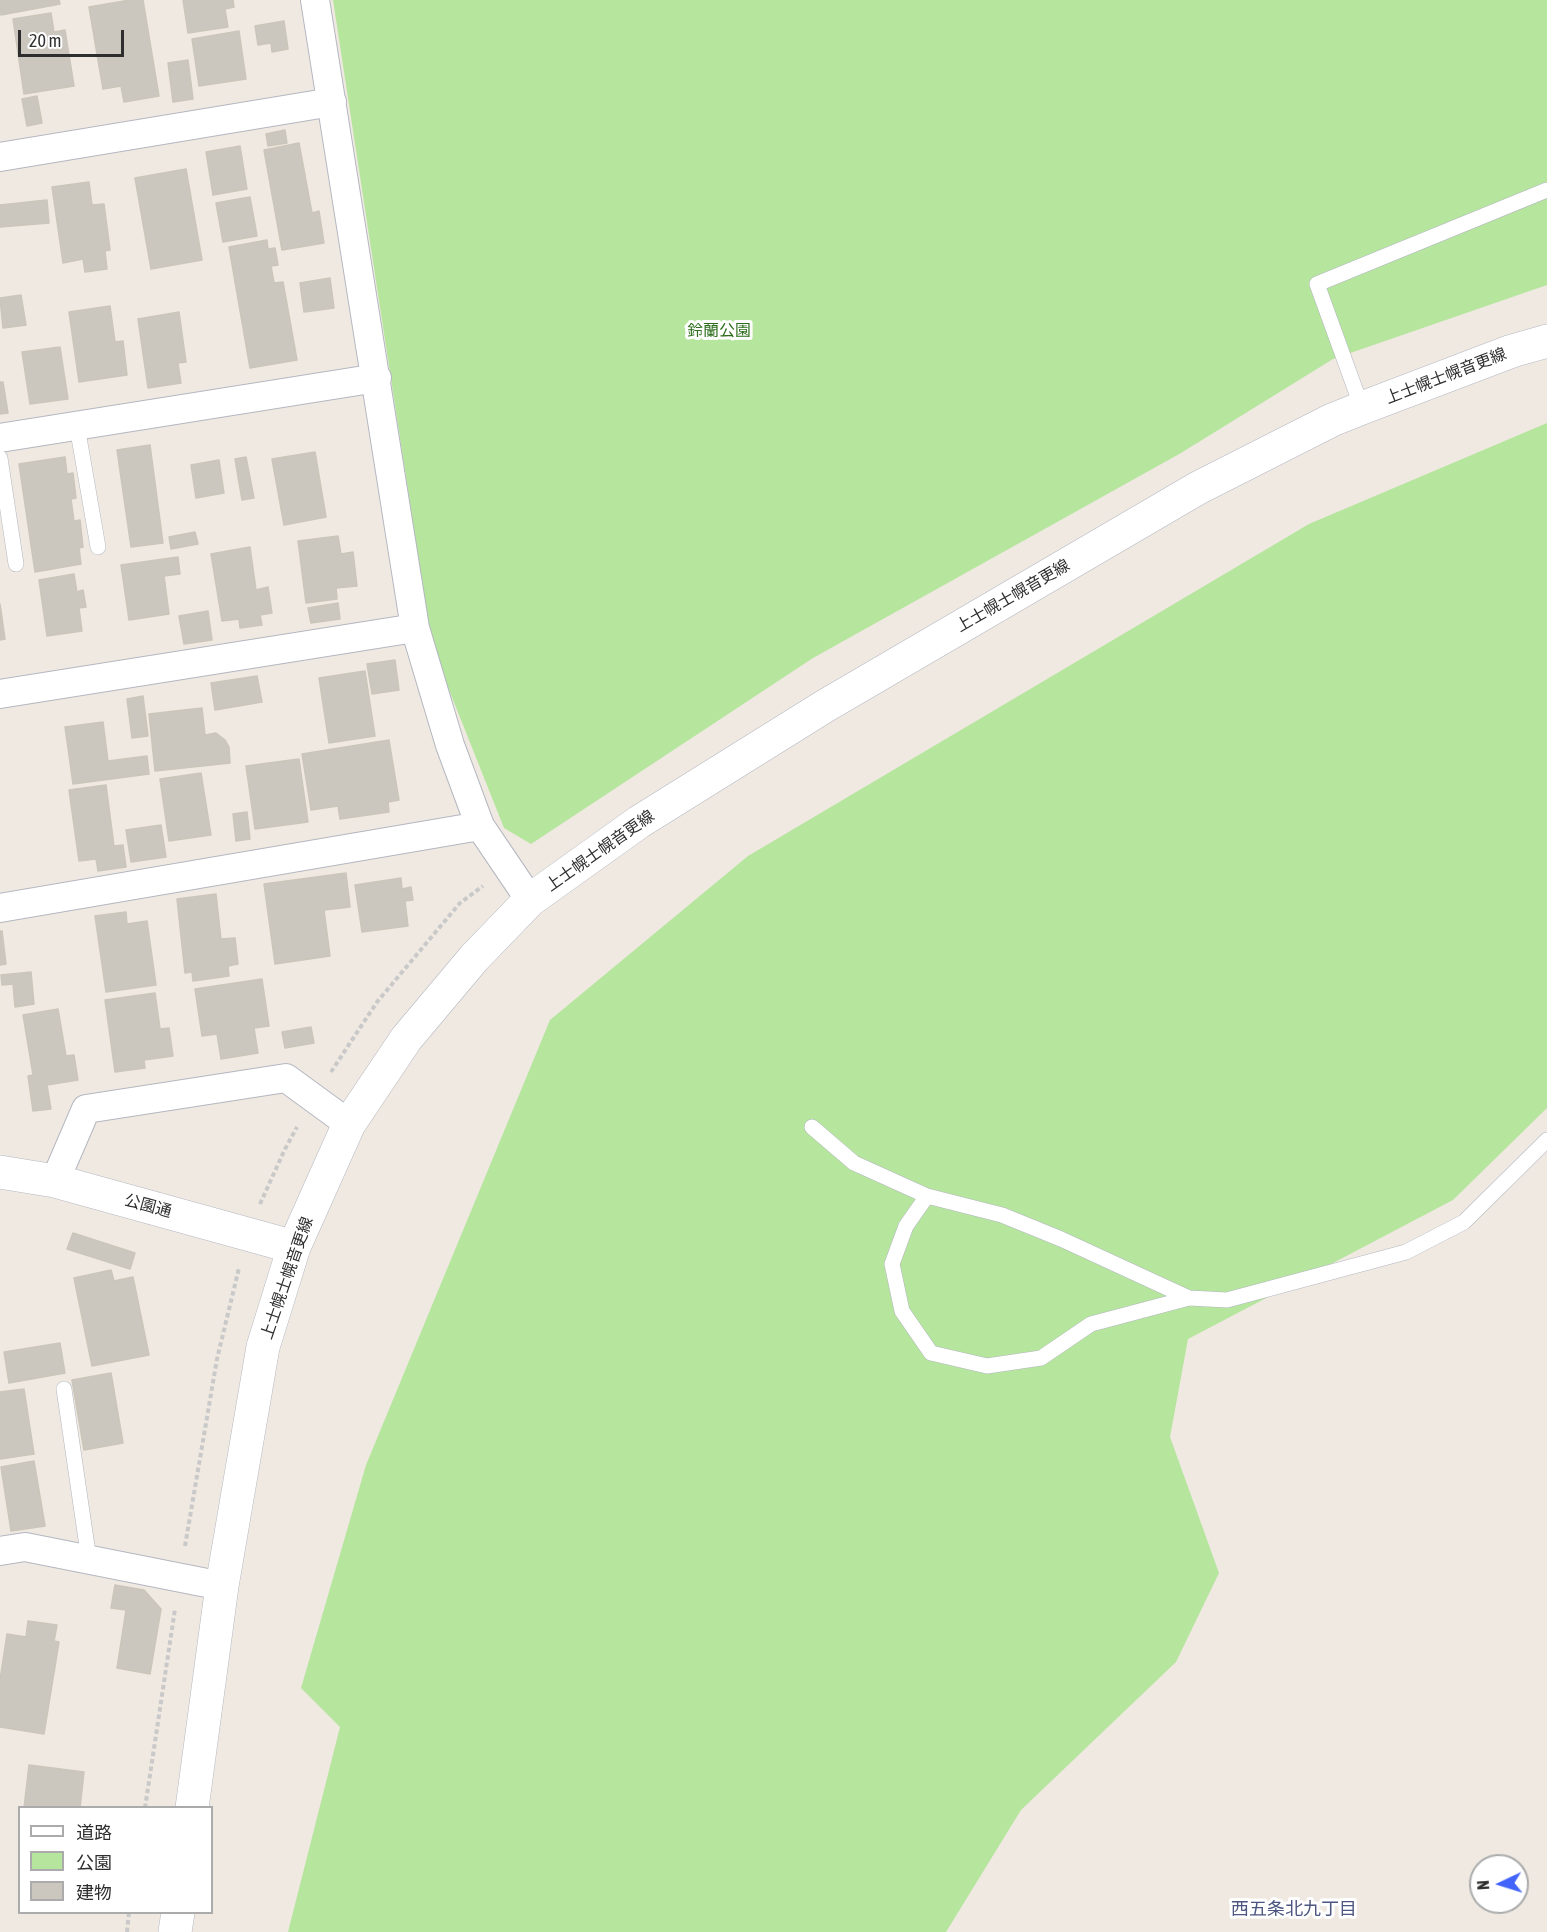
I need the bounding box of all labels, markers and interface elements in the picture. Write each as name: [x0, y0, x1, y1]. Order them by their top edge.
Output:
scale bar: [21, 18, 128, 56]
text: 20 m: [29, 30, 61, 51]
park label: 鈴蘭公園: [687, 321, 751, 341]
street label: 上士幌士幌音更線: [1383, 344, 1509, 408]
street label: 上士幌士幌音更線: [953, 556, 1073, 636]
street label: 上士幌士幌音更線: [542, 806, 658, 896]
street label: 公園通: [122, 1191, 174, 1221]
street label: 上士幌士幌音更線: [257, 1214, 317, 1342]
legend: [18, 1806, 213, 1914]
text: 道路: [76, 1822, 112, 1843]
text: 公園: [76, 1852, 112, 1873]
north arrow: [1469, 1854, 1529, 1914]
text: N: [1474, 1880, 1492, 1890]
text: 建物: [76, 1882, 112, 1903]
district label: 西五条北九丁目: [1231, 1898, 1357, 1920]

